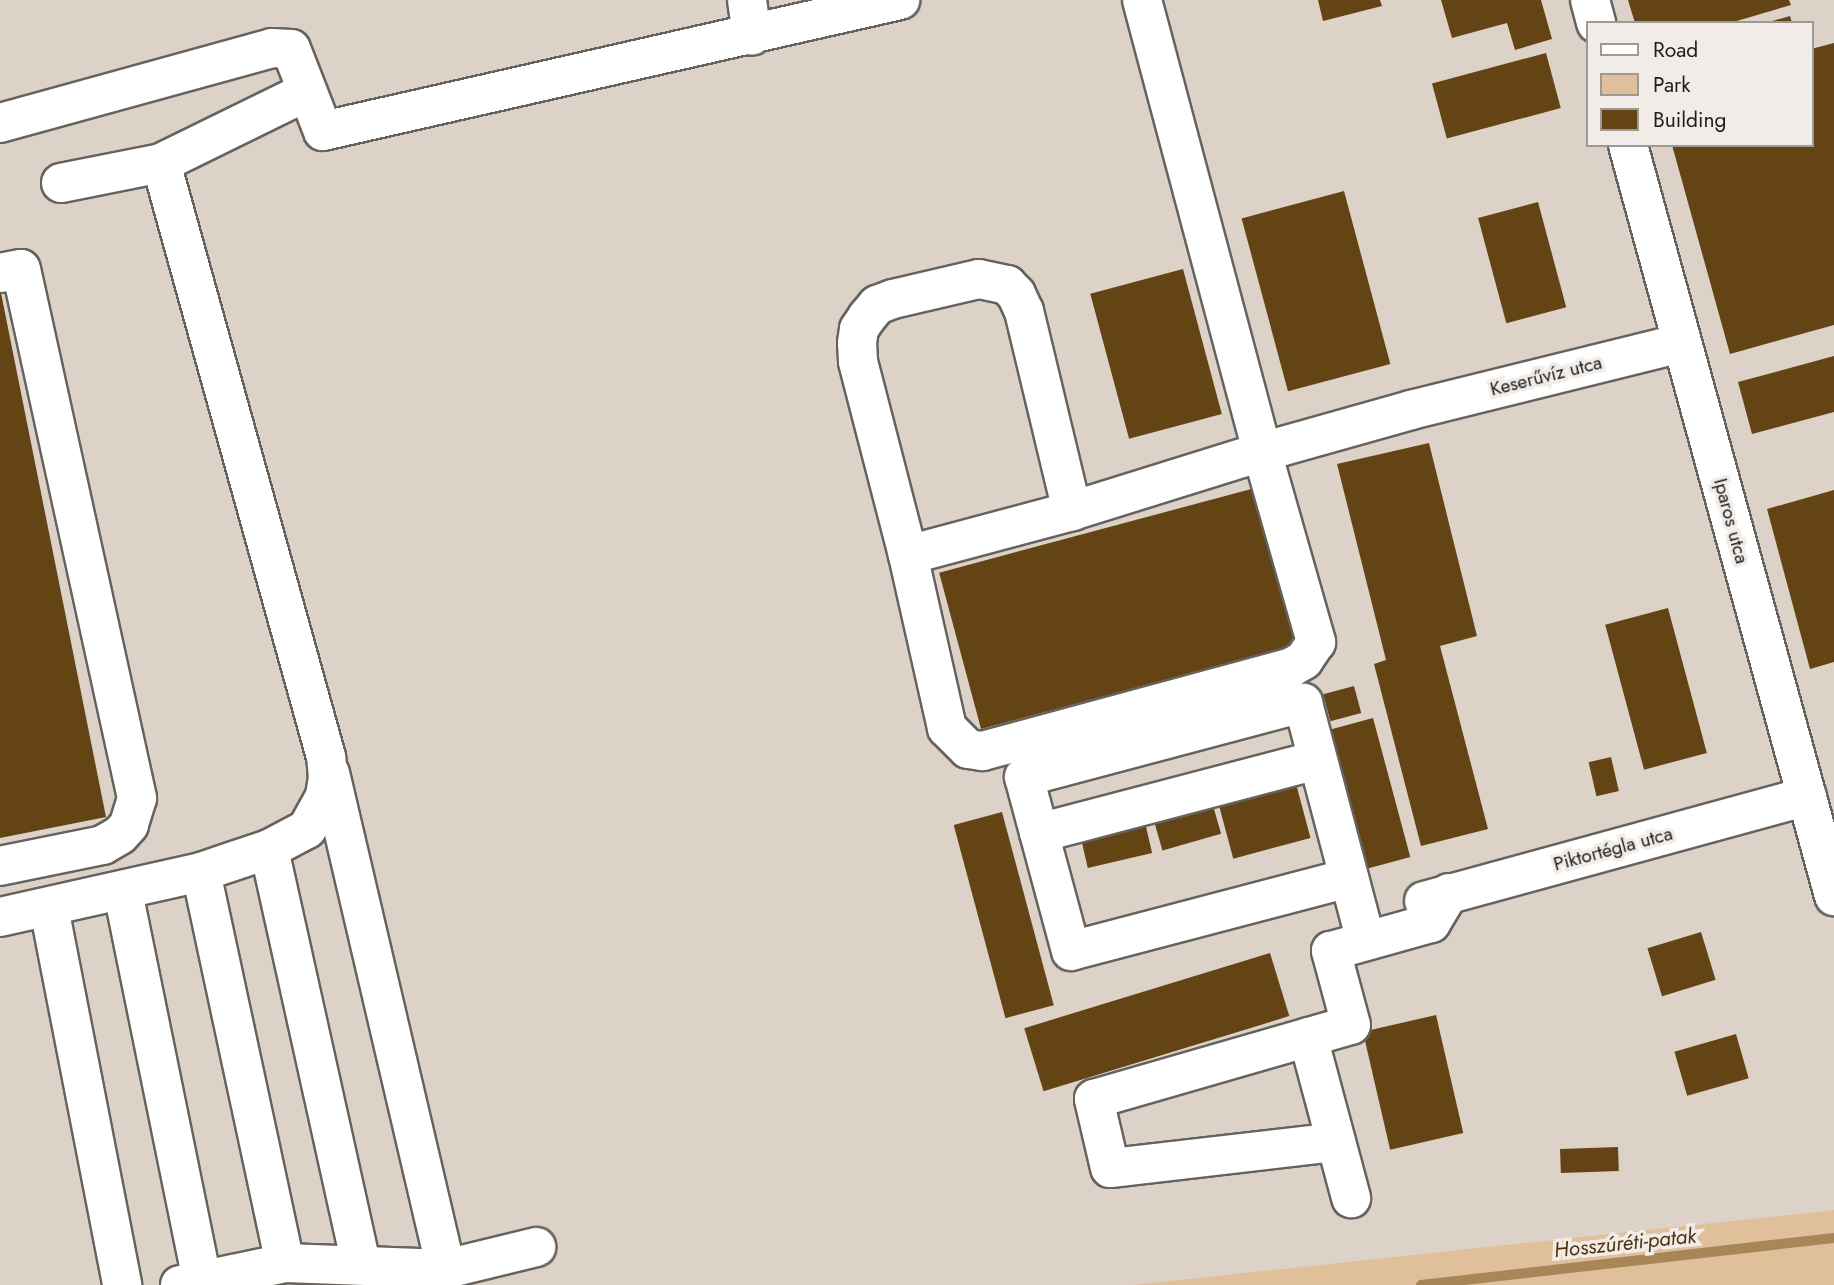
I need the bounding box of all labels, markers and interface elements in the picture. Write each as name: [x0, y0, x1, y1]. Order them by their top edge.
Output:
legend: [1586, 21, 1813, 147]
text: Road: [1653, 35, 1698, 65]
text: Park: [1653, 70, 1690, 100]
text: Building: [1653, 105, 1726, 135]
street label: Keserűvíz utca: [1488, 351, 1604, 401]
street label: Iparos utca: [1709, 476, 1753, 566]
street label: Piktortégla utca: [1551, 822, 1675, 876]
water label: Hosszúréti-patak: [1553, 1223, 1697, 1263]

